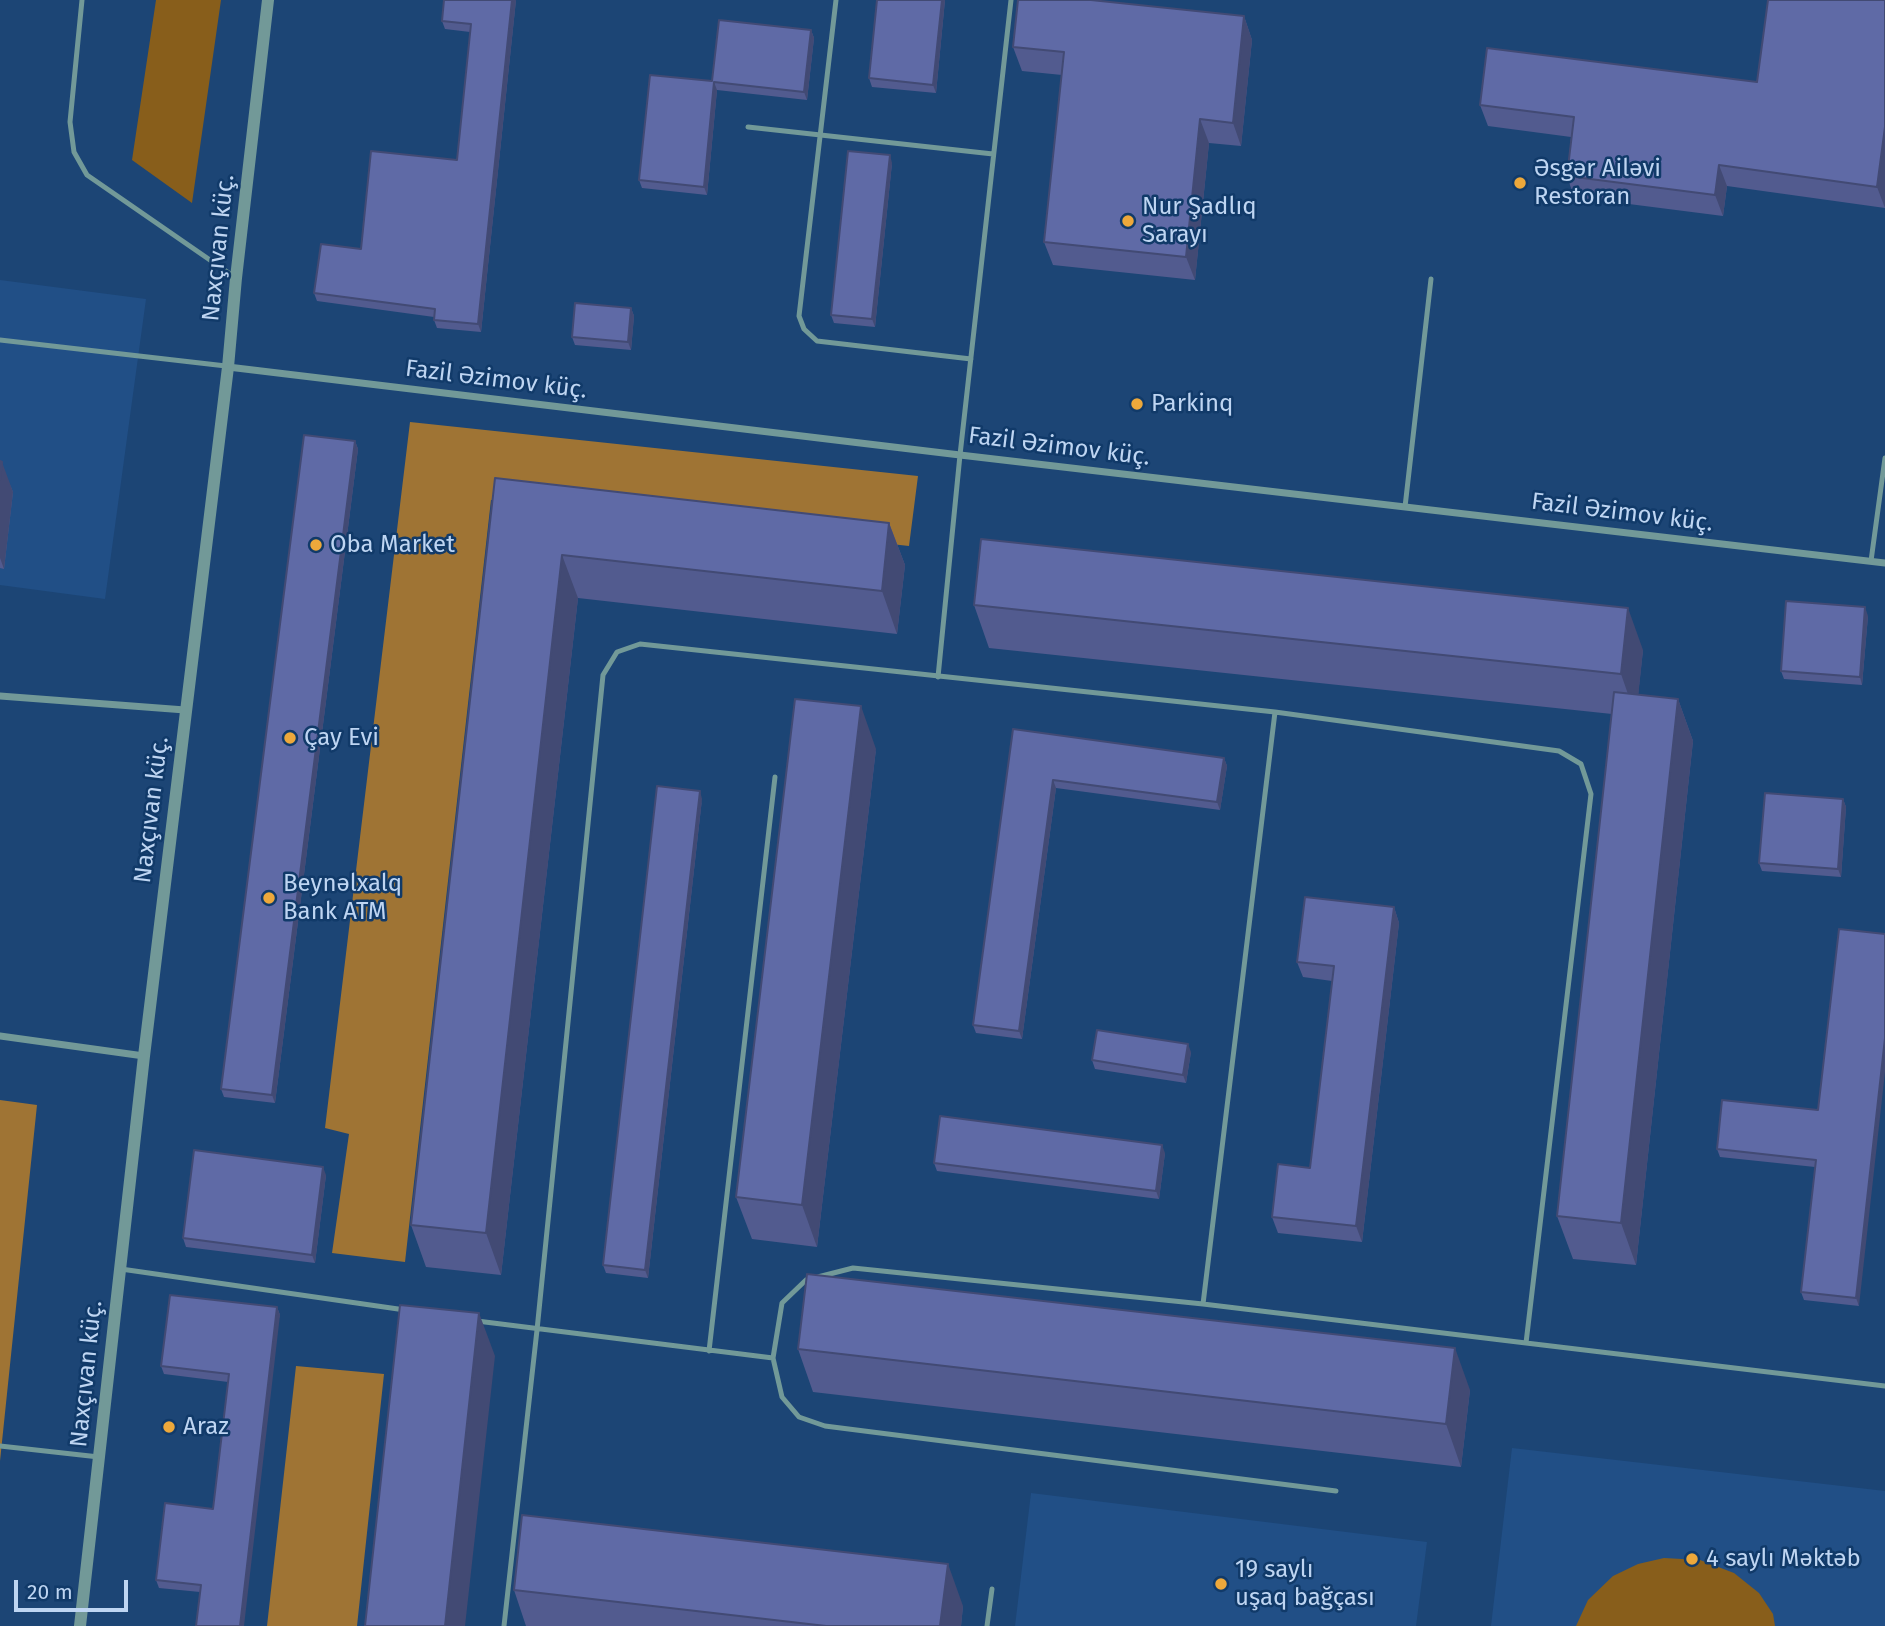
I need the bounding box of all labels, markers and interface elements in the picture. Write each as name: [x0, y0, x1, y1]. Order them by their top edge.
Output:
place label: Əsgər Ailəvi Restoran: [1534, 155, 1661, 211]
street label: Naxçıvan küç.: [197, 173, 241, 323]
marker: Əsgər Ailəvi Restoran: [1512, 175, 1528, 191]
place label: Nur Şadlıq Sarayı: [1142, 193, 1257, 249]
marker: Nur Şadlıq Sarayı: [1120, 213, 1136, 229]
street label: Fazil Əzimov küç.: [403, 355, 589, 405]
place label: Parkinq: [1151, 390, 1233, 418]
marker: Parkinq: [1129, 396, 1145, 412]
street label: Fazil Əzimov küç.: [966, 422, 1152, 472]
street label: Fazil Əzimov küç.: [1529, 488, 1715, 538]
place label: Oba Market: [330, 531, 455, 559]
marker: Oba Market: [308, 537, 324, 553]
place label: Çay Evi: [304, 724, 379, 752]
marker: Çay Evi: [282, 730, 298, 746]
street label: Naxçıvan küç.: [129, 735, 175, 885]
place label: Beynəlxalq Bank ATM: [283, 870, 402, 926]
marker: Beynəlxalq Bank ATM: [261, 890, 277, 906]
street label: Naxçıvan küç.: [65, 1299, 109, 1449]
place label: Araz: [183, 1413, 229, 1441]
marker: Araz: [161, 1419, 177, 1435]
place label: 4 saylı Məktəb: [1706, 1545, 1861, 1573]
marker: 4 saylı Məktəb: [1684, 1551, 1700, 1567]
place label: 19 saylı uşaq bağçası: [1235, 1556, 1375, 1612]
scale bar: [18, 1566, 131, 1610]
marker: 19 saylı uşaq bağçası: [1213, 1576, 1229, 1592]
text: 20 m: [27, 1579, 73, 1605]

